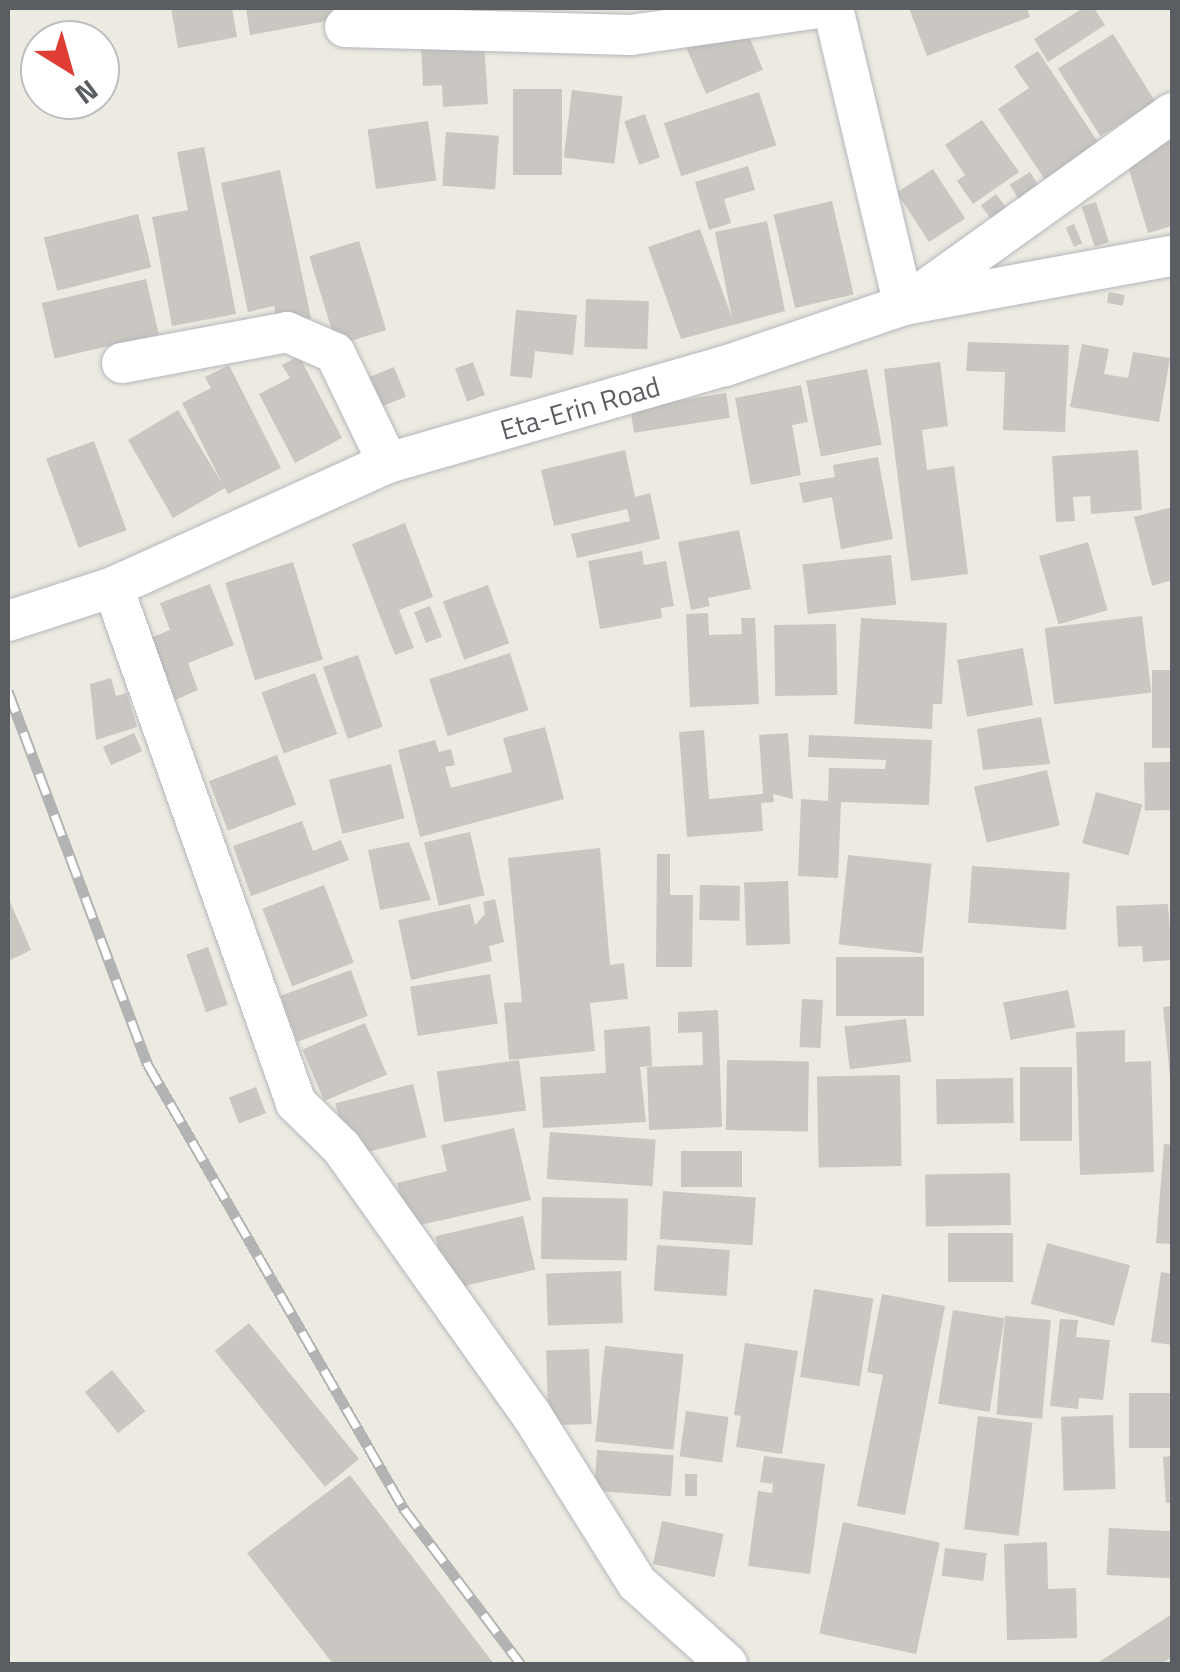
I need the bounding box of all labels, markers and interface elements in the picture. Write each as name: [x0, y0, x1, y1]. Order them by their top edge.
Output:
north arrow: [20, 20, 120, 120]
text: N: [66, 70, 108, 116]
street label: Eta-Erin Road: [496, 369, 664, 447]

